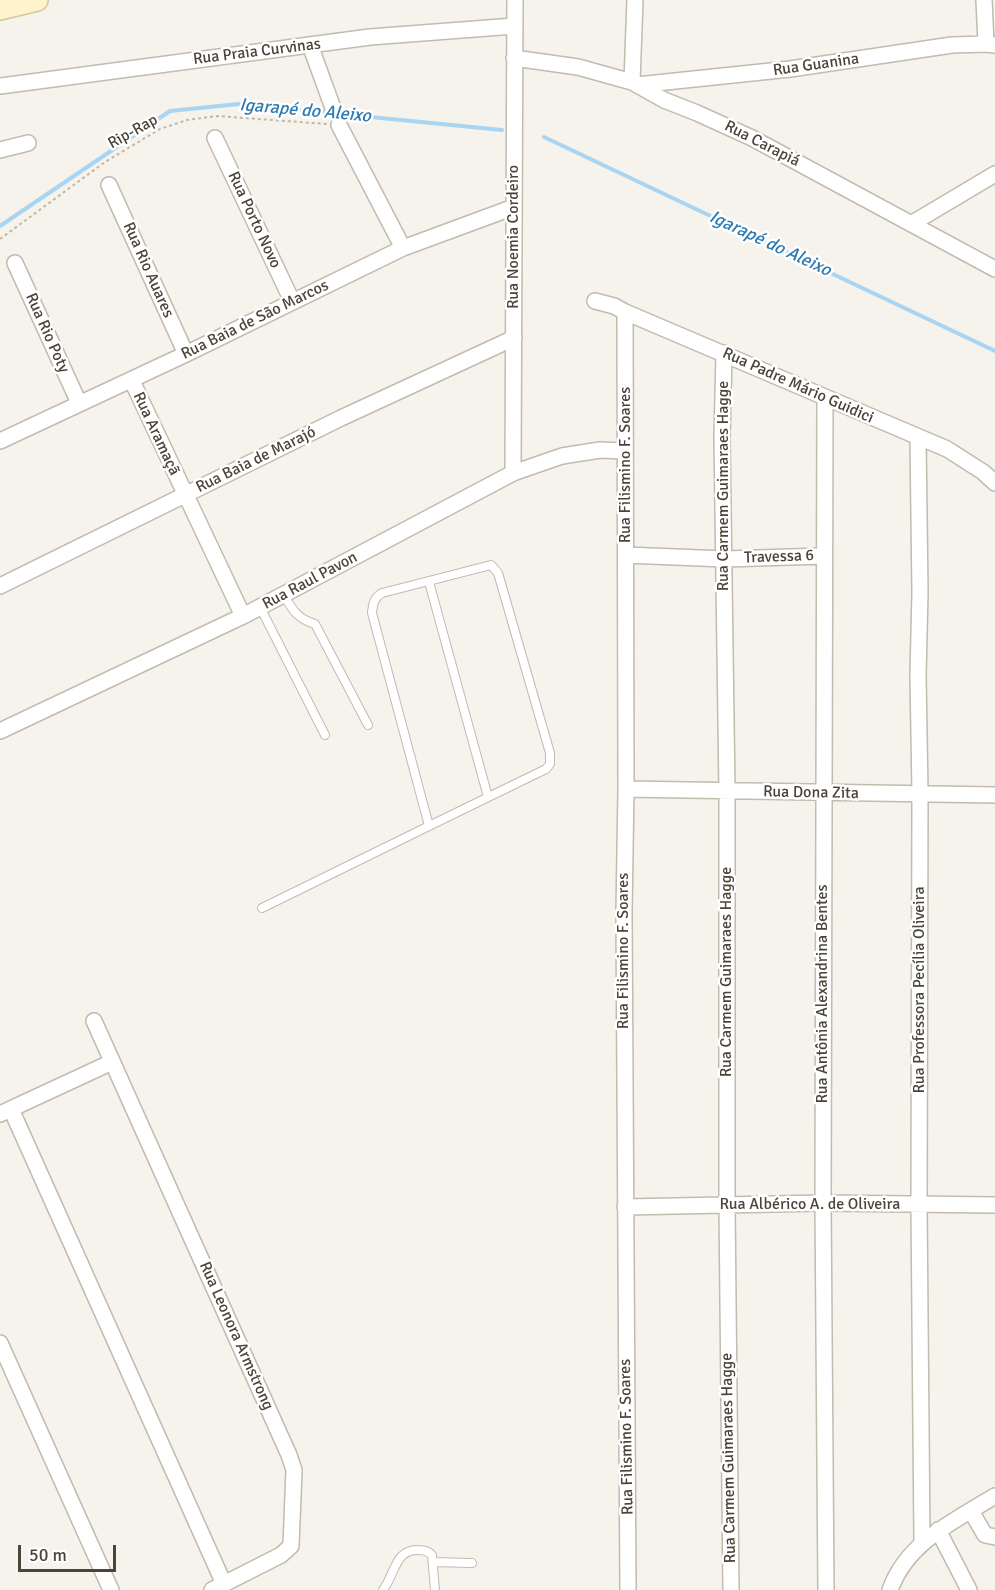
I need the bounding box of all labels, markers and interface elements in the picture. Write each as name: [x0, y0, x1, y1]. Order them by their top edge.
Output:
street label: Rua Praia Curvinas: [192, 35, 322, 69]
street label: Rua Guanina: [772, 49, 860, 81]
water label: Igarapé do Aleixo: [238, 94, 372, 128]
street label: Rip-Rap: [105, 110, 161, 154]
street label: Rua Carapiá: [721, 117, 803, 171]
street label: Rua Noemia Cordeiro: [504, 165, 524, 309]
street label: Rua Porto Novo: [223, 169, 285, 271]
water label: Igarapé do Aleixo: [706, 206, 834, 282]
street label: Rua Rio Auares: [118, 219, 178, 321]
street label: Rua Baia de São Marcos: [178, 276, 332, 364]
street label: Rua Rio Poty: [21, 290, 73, 376]
street label: Rua Padre Mário Guidici: [719, 344, 877, 428]
street label: Rua Carmem Guimaraes Hagge: [714, 381, 734, 591]
street label: Rua Filismino F. Soares: [616, 387, 636, 543]
street label: Rua Aramaçã: [128, 389, 184, 479]
street label: Rua Baia de Marajó: [193, 423, 319, 497]
street label: Travessa 6: [744, 546, 814, 568]
street label: Rua Raul Pavon: [259, 548, 361, 614]
street label: Rua Dona Zita: [763, 783, 859, 803]
street label: Rua Carmem Guimaraes Hagge: [717, 867, 737, 1077]
street label: Rua Filismino F. Soares: [614, 873, 634, 1029]
street label: Rua Antônia Alexandrina Bentes: [813, 884, 833, 1104]
street label: Rua Professora Pecília Oliveira: [910, 886, 930, 1094]
street label: Rua Albérico A. de Oliveira: [720, 1195, 900, 1215]
street label: Rua Leonora Armstrong: [195, 1259, 277, 1413]
street label: Rua Carmem Guimaraes Hagge: [718, 1353, 740, 1563]
street label: Rua Filismino F. Soares: [616, 1359, 638, 1515]
scale bar: [21, 1533, 118, 1571]
text: 50 m: [29, 1544, 67, 1566]

